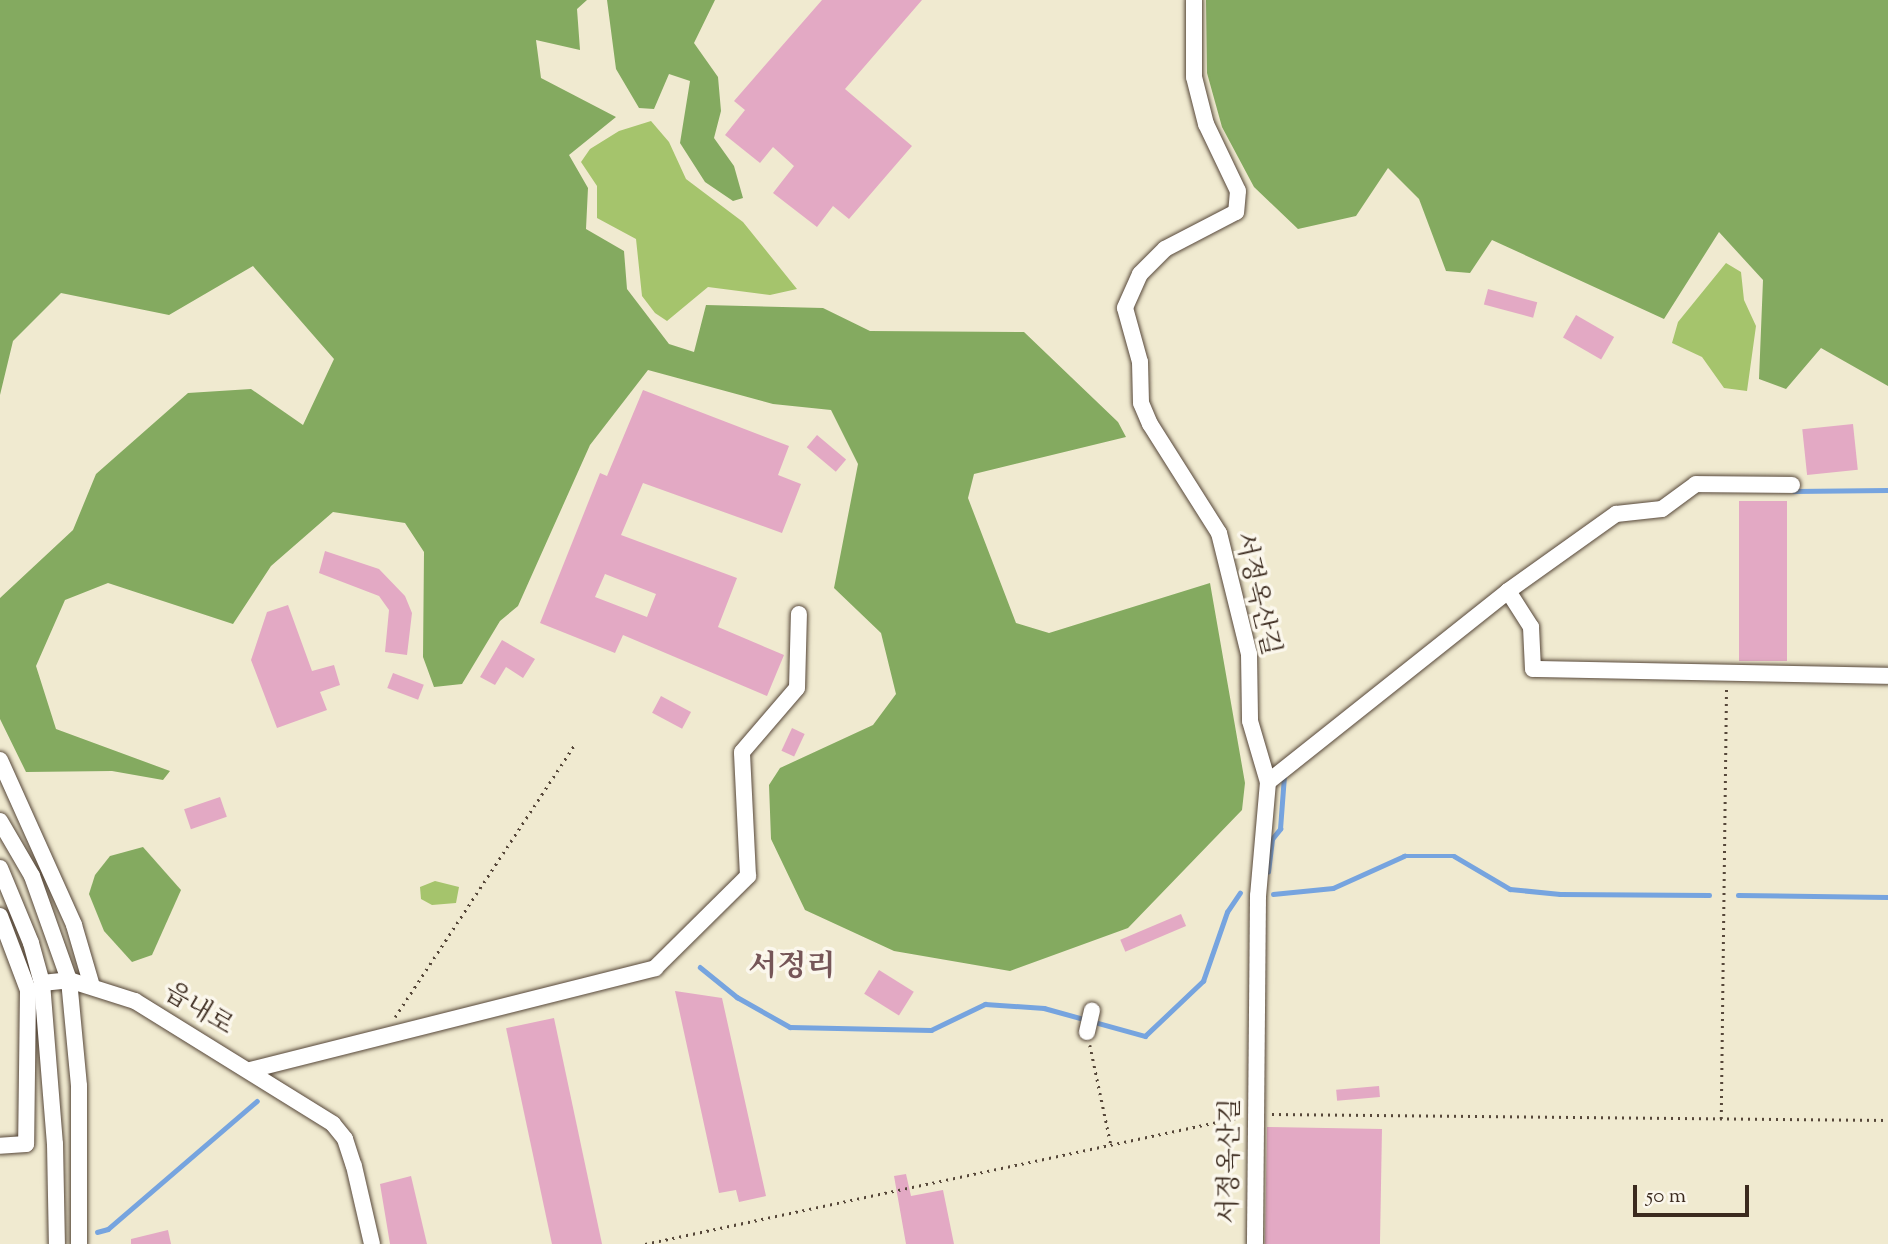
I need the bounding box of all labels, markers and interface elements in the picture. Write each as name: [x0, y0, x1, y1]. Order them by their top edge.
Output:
street label: 서정옥산길: [1227, 529, 1285, 659]
district label: 서정리: [749, 950, 835, 986]
street label: 읍내로: [158, 977, 238, 1043]
street label: 서정옥산길: [1214, 1098, 1248, 1224]
scale bar: [1636, 1170, 1752, 1214]
text: 50 m: [1646, 1182, 1686, 1212]

